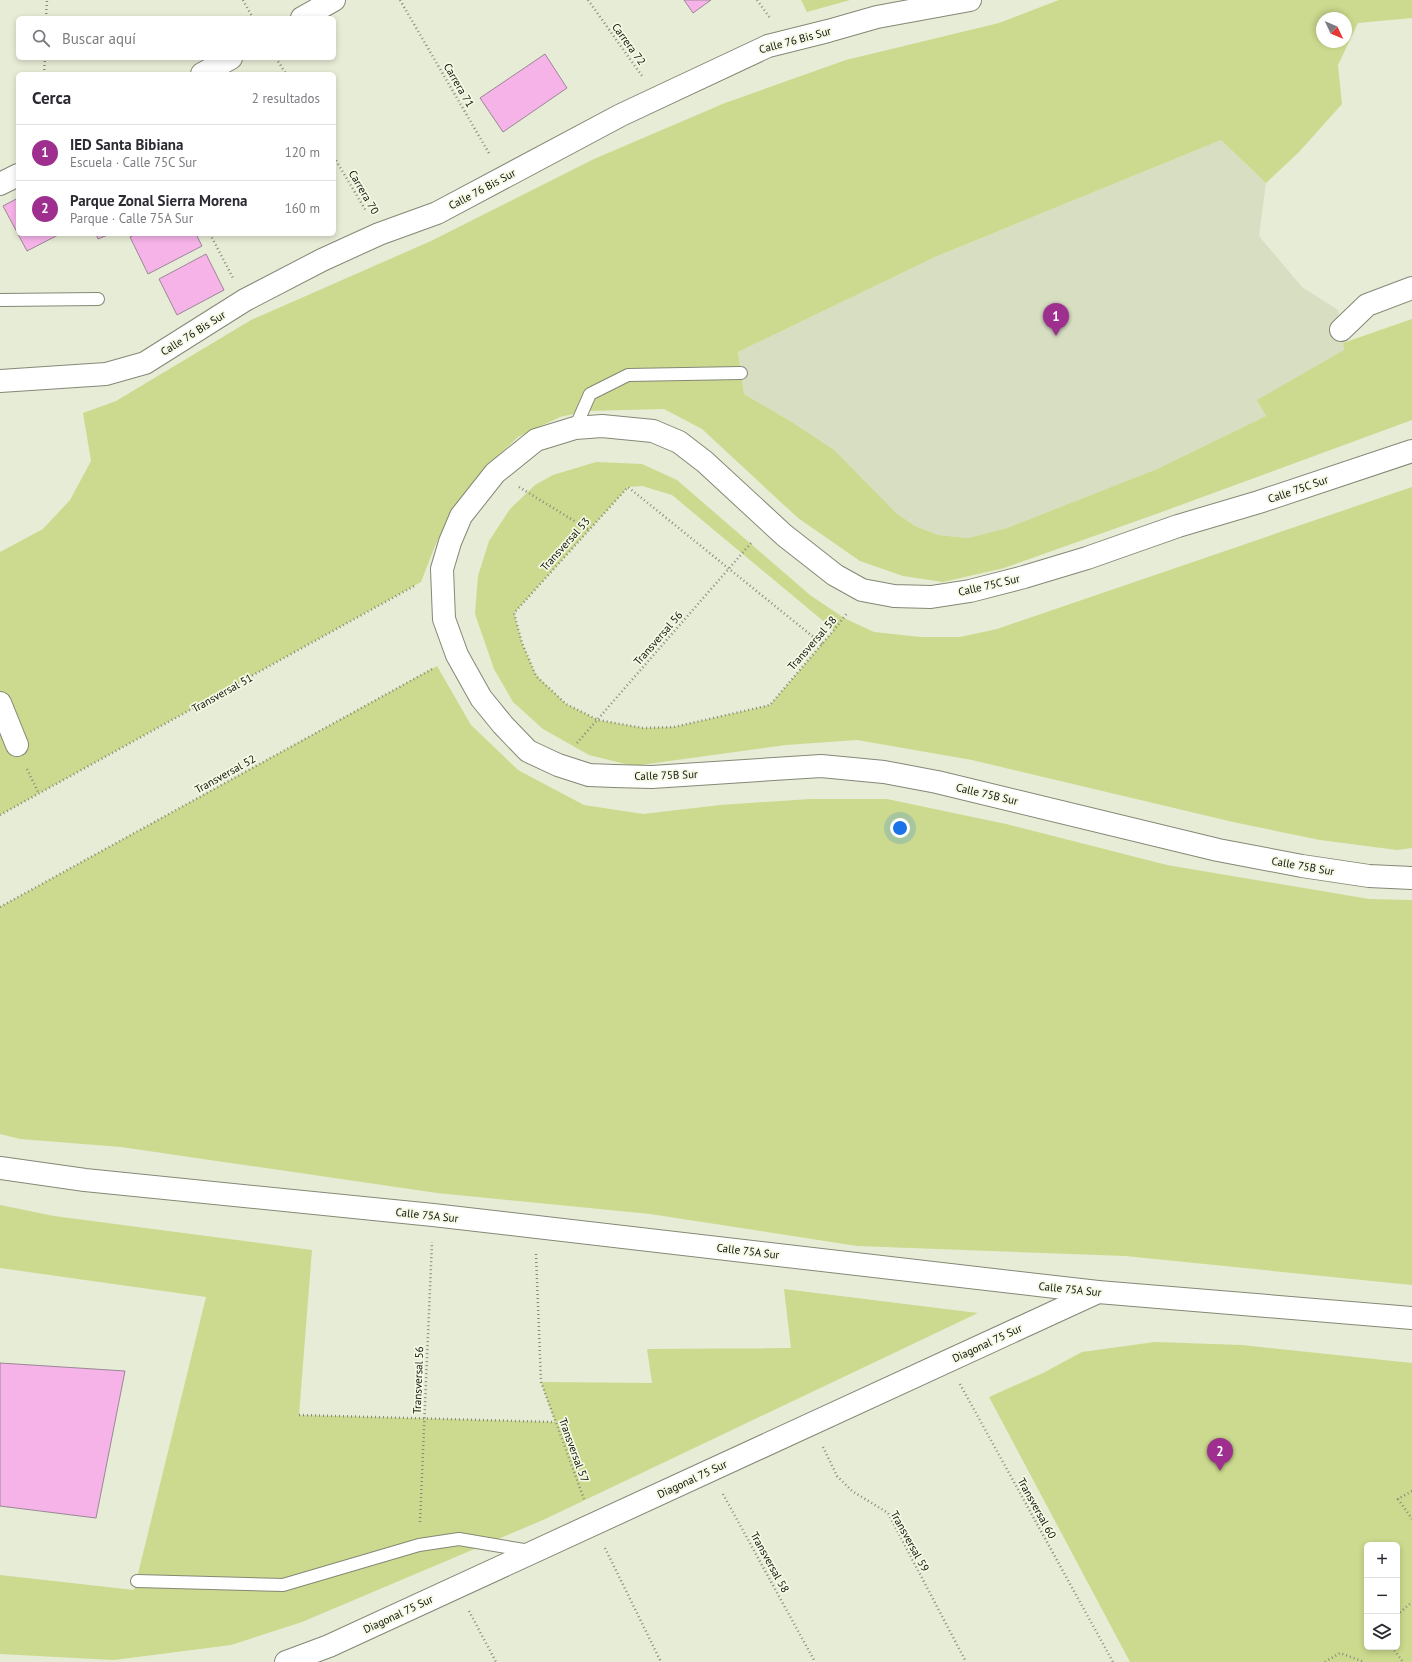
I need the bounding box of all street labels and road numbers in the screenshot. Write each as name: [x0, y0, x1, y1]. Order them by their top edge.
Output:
street label: Carrera 72: [609, 20, 649, 68]
street label: Calle 76 Bis Sur: [758, 24, 833, 56]
street label: Carrera 71: [441, 60, 477, 110]
street label: Calle 76 Bis Sur: [446, 165, 518, 213]
street label: Carrera 70: [346, 167, 382, 217]
street label: Calle 76 Bis Sur: [158, 307, 228, 359]
street label: Calle 75C Sur: [1266, 472, 1330, 506]
street label: Transversal 53: [537, 514, 593, 574]
street label: Calle 75C Sur: [957, 571, 1021, 599]
street label: Transversal 56: [631, 608, 685, 668]
street label: Transversal 58: [785, 613, 839, 673]
street label: Transversal 51: [189, 671, 255, 715]
street label: Transversal 52: [192, 752, 258, 796]
street label: Calle 75B Sur: [634, 767, 698, 783]
street label: Calle 75B Sur: [955, 780, 1020, 808]
street label: Calle 75B Sur: [1271, 854, 1336, 878]
street label: Calle 75A Sur: [395, 1205, 459, 1225]
street label: Calle 75A Sur: [716, 1240, 780, 1262]
street label: Calle 75A Sur: [1038, 1279, 1102, 1299]
street label: Diagonal 75 Sur: [950, 1321, 1024, 1365]
street label: Transversal 56: [410, 1346, 426, 1414]
street label: Transversal 57: [556, 1416, 592, 1484]
street label: Diagonal 75 Sur: [655, 1457, 729, 1501]
street label: Transversal 60: [1015, 1475, 1059, 1541]
street label: Transversal 59: [888, 1508, 932, 1574]
street label: Transversal 58: [748, 1529, 792, 1595]
street label: Diagonal 75 Sur: [361, 1592, 435, 1636]

